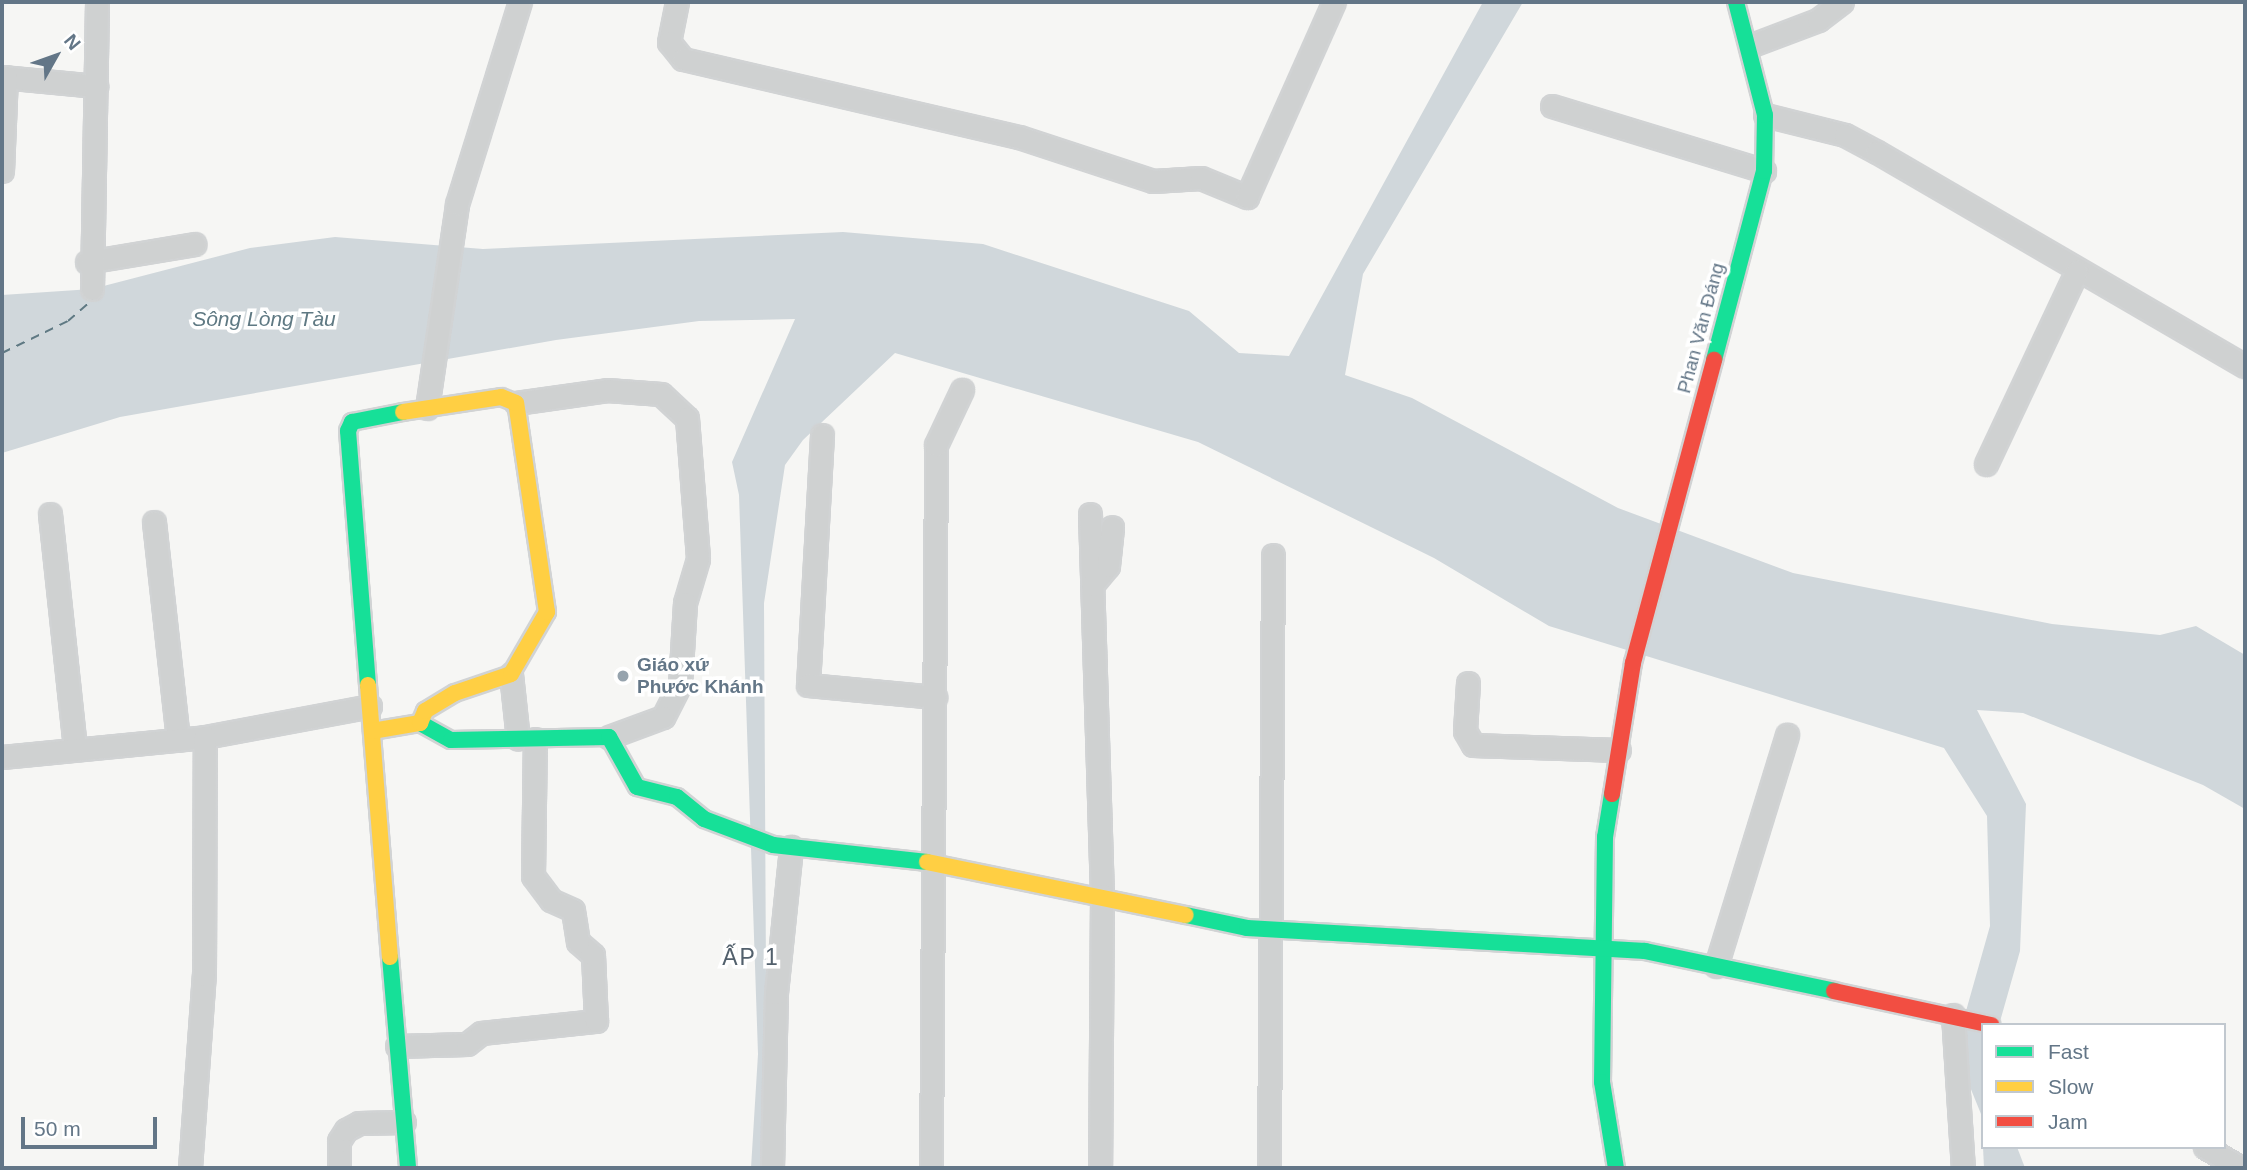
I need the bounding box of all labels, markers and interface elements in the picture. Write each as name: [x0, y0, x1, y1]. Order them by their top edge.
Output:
north arrow: [21, 21, 91, 91]
text: N: [60, 30, 85, 54]
street label: Phan Văn Đáng: [1673, 260, 1729, 396]
water label: Sông Lòng Tàu: [192, 306, 336, 332]
place label: Giáo xứ Phước Khánh: [637, 654, 763, 698]
marker: Giáo xứ Phước Khánh: [615, 668, 631, 684]
district label: ẤP 1: [723, 943, 779, 971]
legend: [1981, 1023, 2226, 1149]
text: Fast: [2048, 1040, 2089, 1063]
text: Slow: [2048, 1075, 2094, 1098]
scale bar: [24, 1104, 161, 1148]
text: Jam: [2048, 1110, 2088, 1133]
text: 50 m: [34, 1117, 81, 1140]

